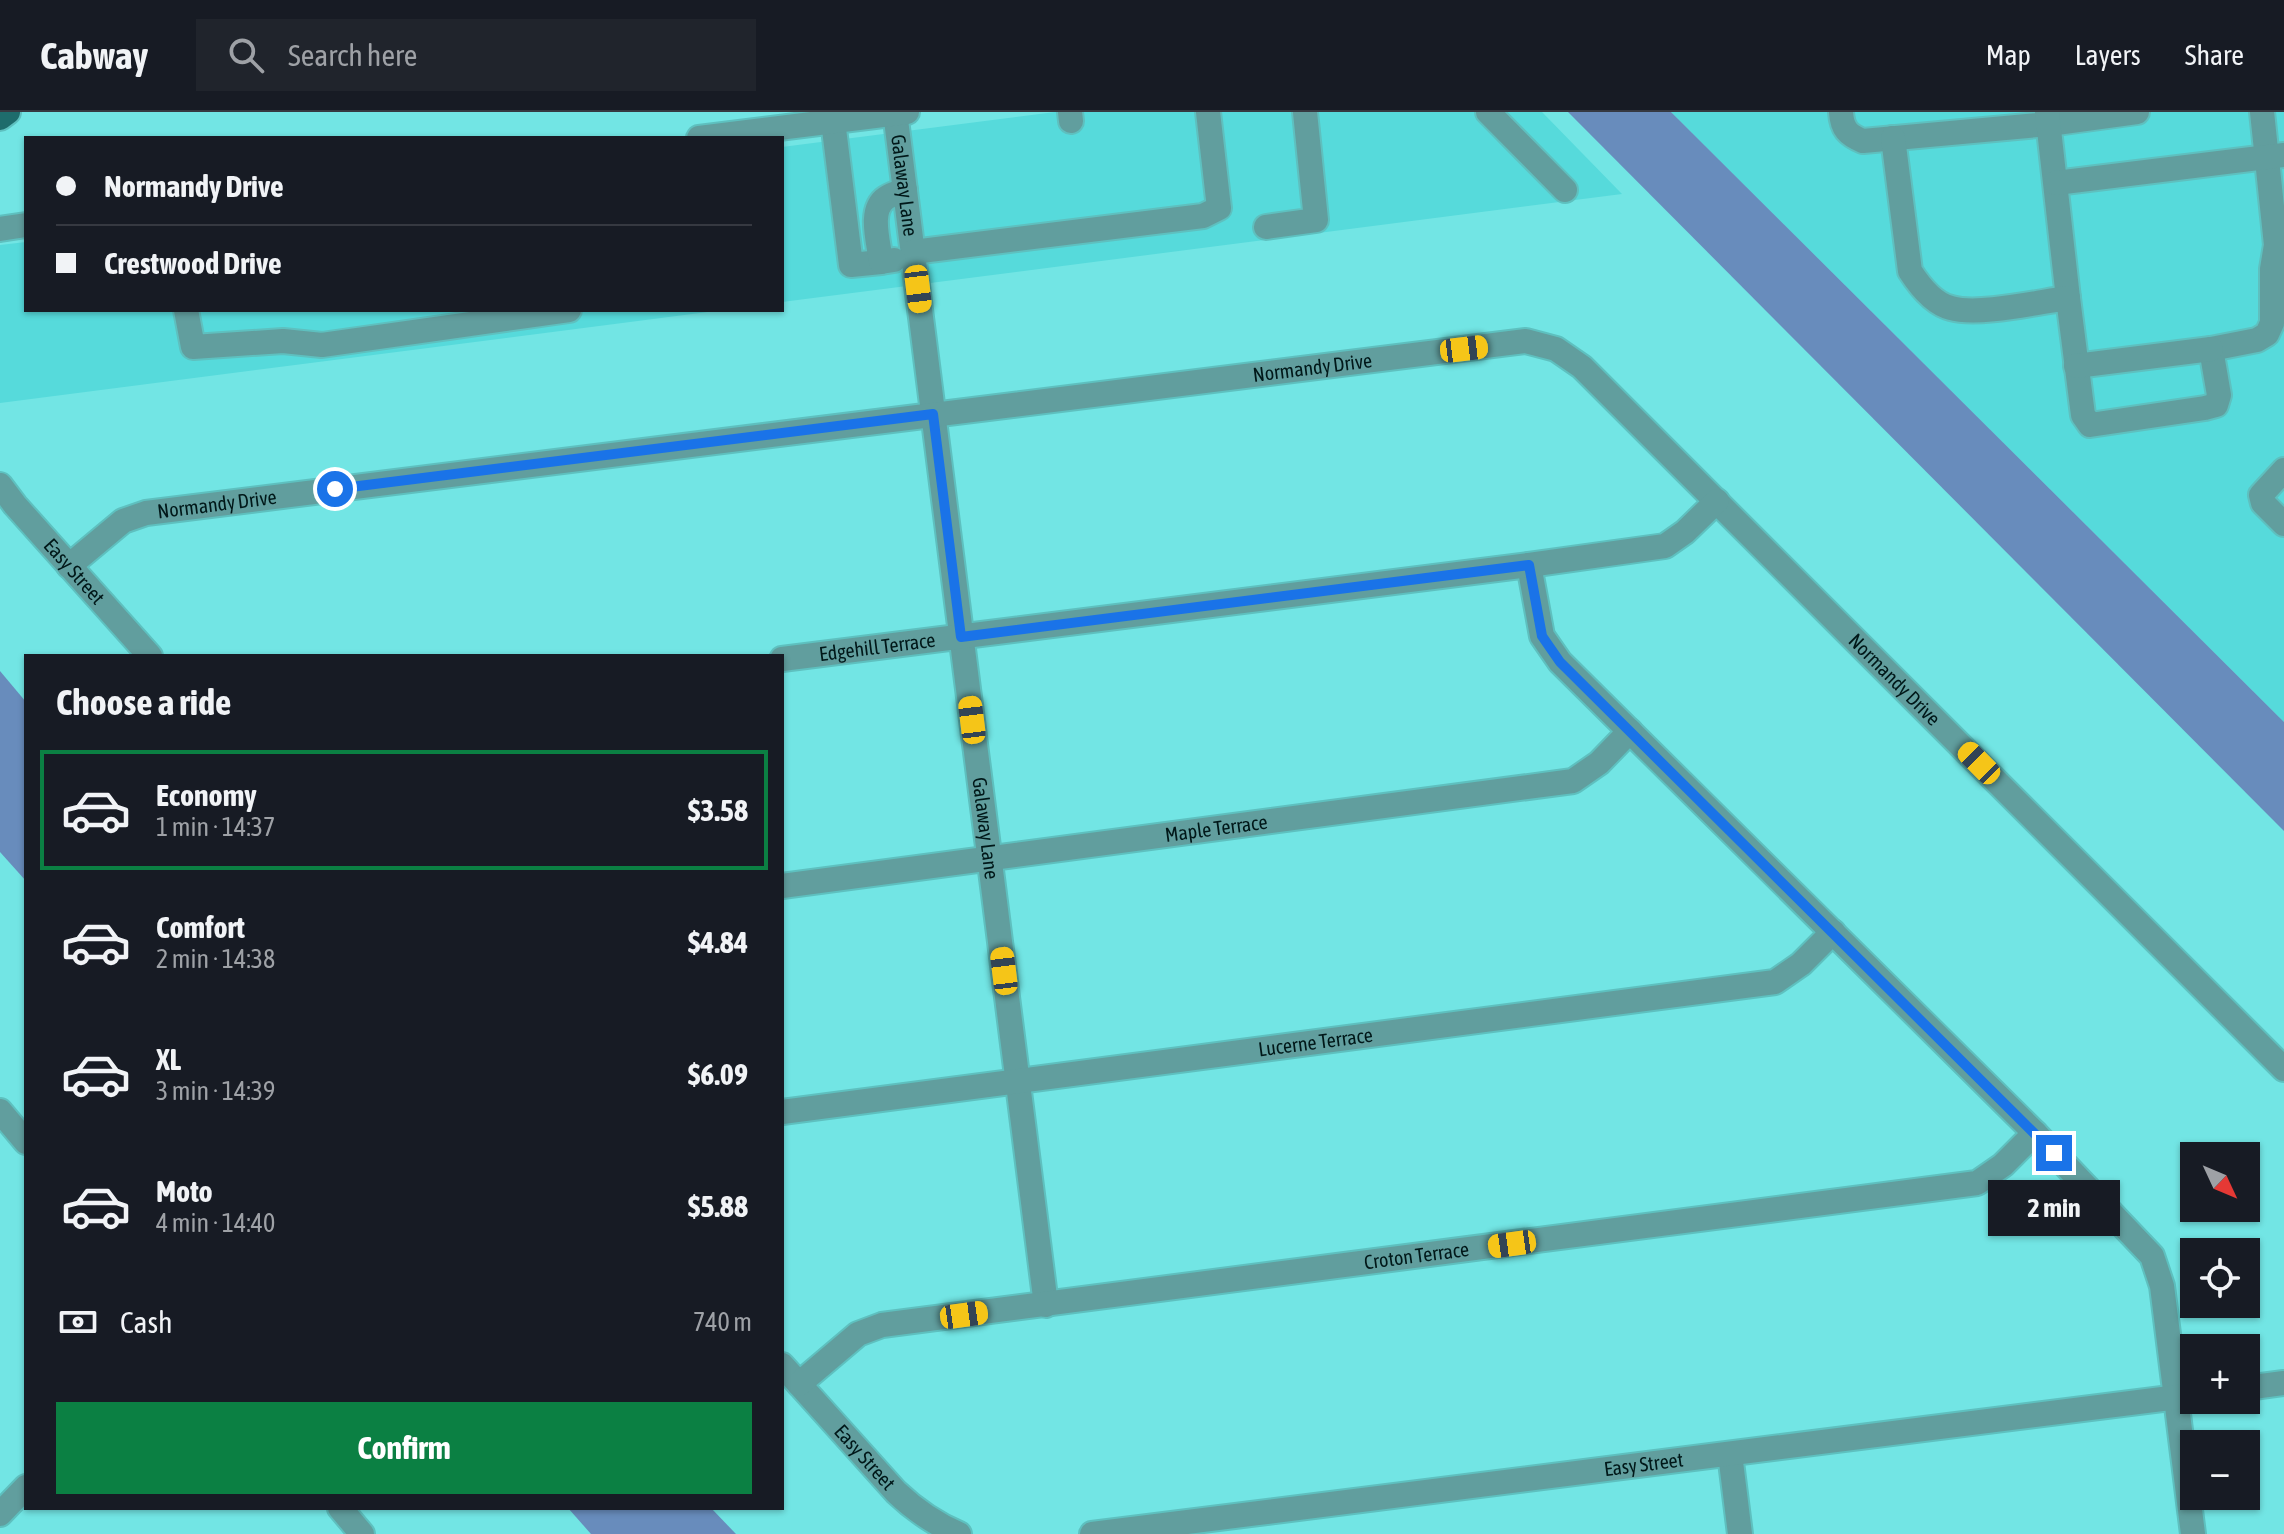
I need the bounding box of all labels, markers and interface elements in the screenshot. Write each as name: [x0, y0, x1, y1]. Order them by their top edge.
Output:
search box: [196, 19, 756, 91]
icon: search: [224, 33, 268, 77]
text: Cabway: [40, 34, 148, 77]
text: Search here: [288, 38, 417, 72]
text: Map: [1986, 39, 2031, 71]
text: Layers: [2075, 39, 2141, 71]
text: Share: [2185, 39, 2244, 71]
street label: Galaway Lane: [887, 133, 923, 238]
text: Normandy Drive: [104, 169, 284, 203]
text: Crestwood Drive: [104, 246, 282, 280]
car: [903, 264, 933, 314]
car: [1439, 334, 1489, 364]
street label: Normandy Drive: [1251, 348, 1373, 386]
route start: [317, 471, 353, 507]
street label: Normandy Drive: [156, 485, 278, 523]
street label: Easy Street: [40, 534, 110, 609]
street label: Edgehill Terrace: [818, 628, 937, 665]
street label: Normandy Drive: [1844, 629, 1945, 730]
text: Choose a ride: [56, 681, 231, 723]
car: [957, 695, 987, 745]
car: [1954, 738, 2004, 788]
icon: car: [60, 774, 132, 846]
street label: Galaway Lane: [968, 776, 1004, 880]
text: Economy: [156, 778, 257, 812]
text: $3.58: [688, 793, 748, 827]
street label: Maple Terrace: [1164, 810, 1269, 846]
text: 1 min · 14:37: [156, 812, 275, 842]
icon: car: [60, 906, 132, 978]
text: Comfort: [156, 910, 245, 944]
text: $4.84: [688, 925, 748, 959]
text: 2 min · 14:38: [156, 944, 275, 974]
car: [989, 946, 1019, 996]
street label: Lucerne Terrace: [1257, 1023, 1374, 1061]
icon: car: [60, 1038, 132, 1110]
text: XL: [156, 1042, 181, 1076]
text: $6.09: [688, 1057, 748, 1091]
text: 3 min · 14:39: [156, 1076, 275, 1106]
route end: [2036, 1135, 2072, 1171]
north arrow: [2180, 1142, 2260, 1222]
map controls: [2180, 1142, 2260, 1510]
icon: car: [60, 1170, 132, 1242]
text: Moto: [156, 1174, 213, 1208]
callout: 2 min: [1988, 1181, 2120, 1237]
text: $5.88: [688, 1189, 748, 1223]
text: 2 min: [2027, 1193, 2081, 1223]
text: 4 min · 14:40: [156, 1208, 275, 1238]
car: [1487, 1229, 1537, 1259]
street label: Croton Terrace: [1363, 1237, 1470, 1273]
button: locate: [2180, 1238, 2260, 1318]
icon: cash: [56, 1300, 100, 1344]
car: [939, 1300, 989, 1330]
text: Cash: [120, 1305, 173, 1339]
text: 740 m: [693, 1307, 752, 1337]
button: +: [2180, 1334, 2260, 1414]
button: Confirm: [56, 1402, 752, 1494]
street label: Easy Street: [830, 1420, 901, 1495]
button: −: [2180, 1430, 2260, 1510]
street label: Easy Street: [1603, 1447, 1685, 1480]

